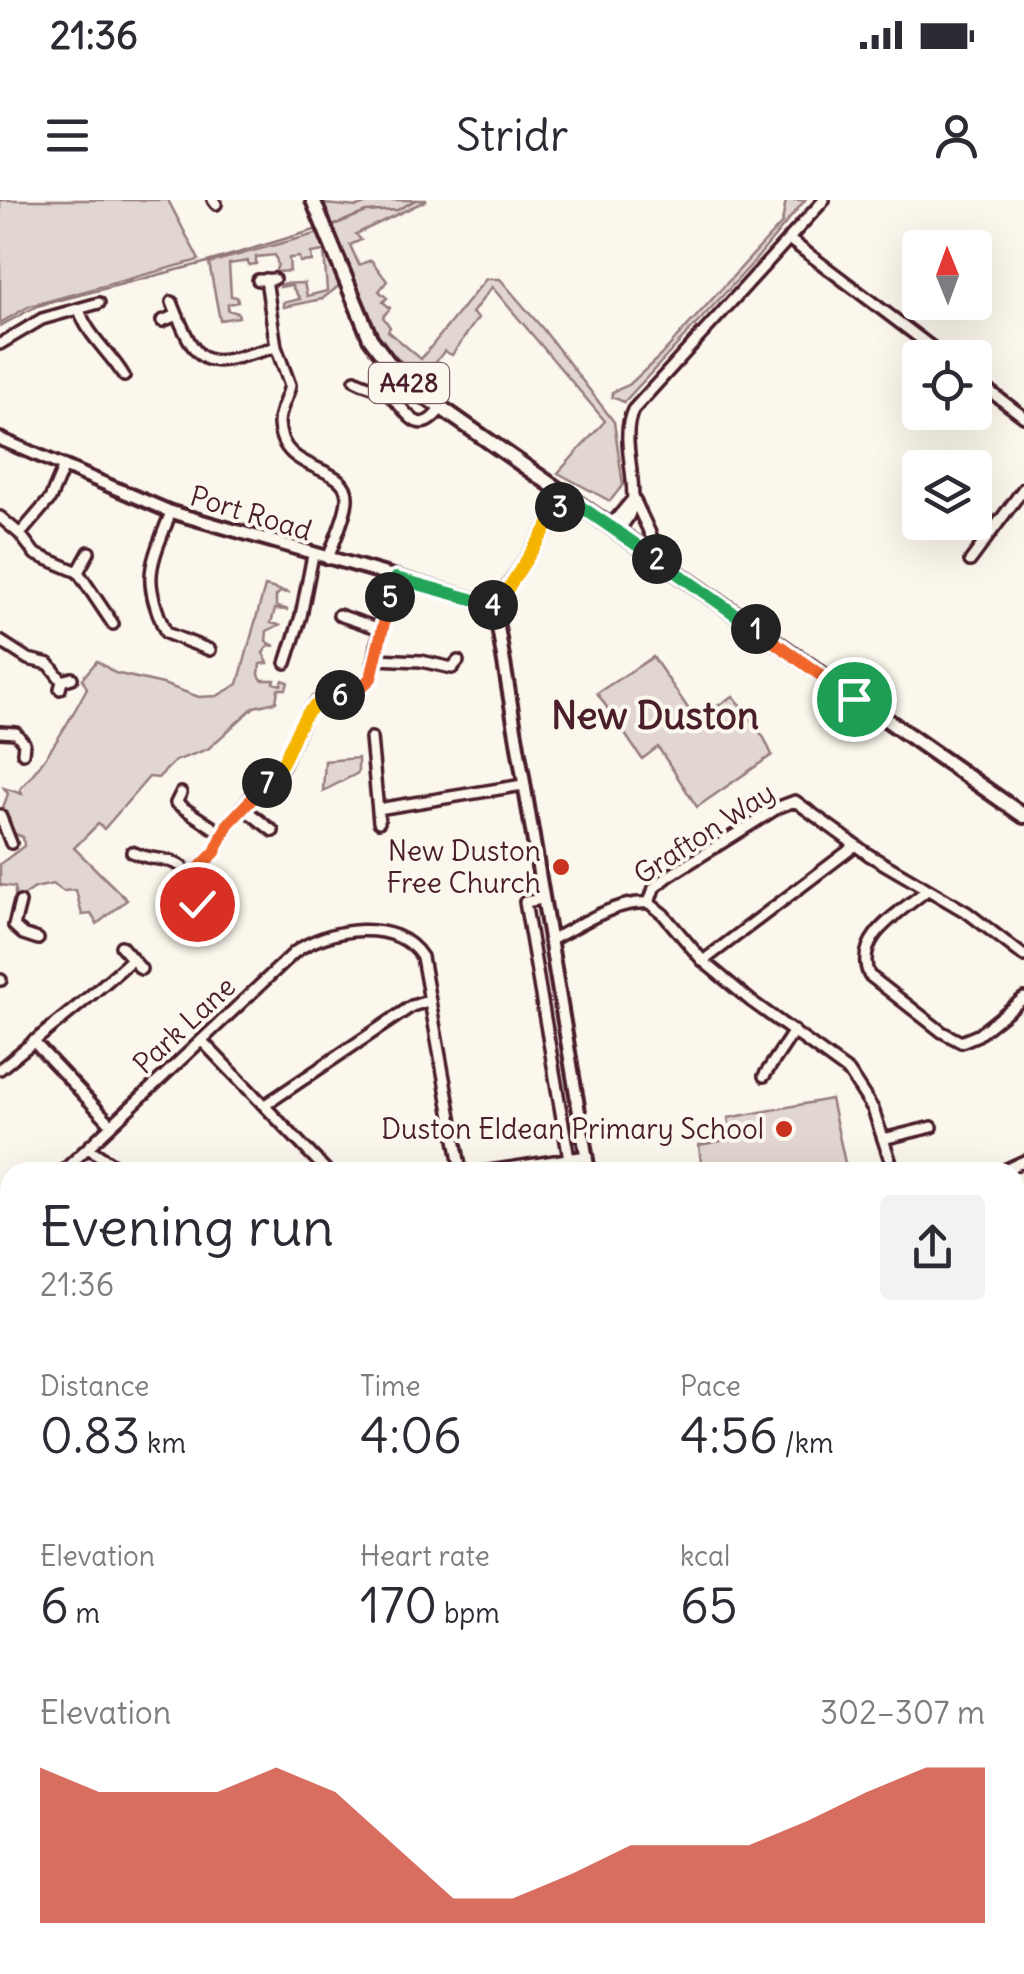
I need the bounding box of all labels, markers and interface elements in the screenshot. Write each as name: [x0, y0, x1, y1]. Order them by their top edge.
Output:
text: 21:36: [50, 12, 138, 59]
text: Stridr: [456, 107, 568, 163]
icon: menu: [40, 108, 95, 163]
icon: person: [929, 108, 984, 163]
north arrow: [902, 230, 992, 320]
map controls: [902, 230, 992, 540]
button: locate: [902, 340, 992, 430]
road number: A428: [369, 363, 449, 403]
button: layers: [902, 450, 992, 540]
street label: Port Road: [186, 477, 316, 549]
pin: 3: [535, 482, 585, 532]
text: 3: [552, 489, 568, 525]
pin: 2: [632, 534, 682, 584]
text: 2: [649, 541, 665, 577]
pin: 5: [365, 572, 415, 622]
text: 5: [382, 579, 398, 615]
pin: 4: [468, 580, 518, 630]
text: 4: [485, 587, 501, 623]
pin: 1: [731, 604, 781, 654]
text: 1: [750, 611, 762, 647]
pin: [812, 657, 897, 742]
pin: 6: [315, 670, 365, 720]
icon: arrive: [827, 672, 882, 727]
text: 6: [332, 677, 348, 713]
district label: New Duston: [551, 692, 759, 739]
pin: 7: [242, 758, 292, 808]
text: 7: [260, 765, 274, 801]
street label: Grafton Way: [627, 774, 781, 892]
place label: New Duston Free Church: [387, 833, 541, 901]
marker: New Duston Free Church: [550, 856, 572, 878]
pin: [155, 862, 240, 947]
icon: check: [170, 877, 225, 932]
street label: Park Lane: [125, 969, 243, 1081]
place label: Duston Eldean Primary School: [381, 1111, 764, 1147]
marker: Duston Eldean Primary School: [773, 1118, 795, 1140]
text: Evening run: [40, 1192, 334, 1261]
button: share: [880, 1195, 985, 1300]
text: 21:36: [40, 1264, 114, 1305]
text: Distance: [40, 1368, 149, 1404]
text: Time: [360, 1368, 421, 1404]
text: Pace: [680, 1368, 741, 1404]
text: 0.83: [40, 1404, 140, 1467]
text: 4:06: [360, 1404, 462, 1467]
text: 4:56: [680, 1404, 778, 1467]
text: km: [140, 1425, 186, 1461]
text: /km: [778, 1425, 833, 1461]
text: Elevation: [40, 1538, 155, 1574]
text: Heart rate: [360, 1538, 490, 1574]
text: kcal: [680, 1538, 730, 1574]
text: 6: [40, 1574, 69, 1637]
text: 170: [360, 1574, 437, 1637]
text: 65: [680, 1574, 738, 1637]
text: m: [69, 1595, 100, 1631]
text: bpm: [437, 1595, 500, 1631]
text: Elevation: [40, 1692, 171, 1733]
text: 302–307 m: [820, 1692, 985, 1733]

